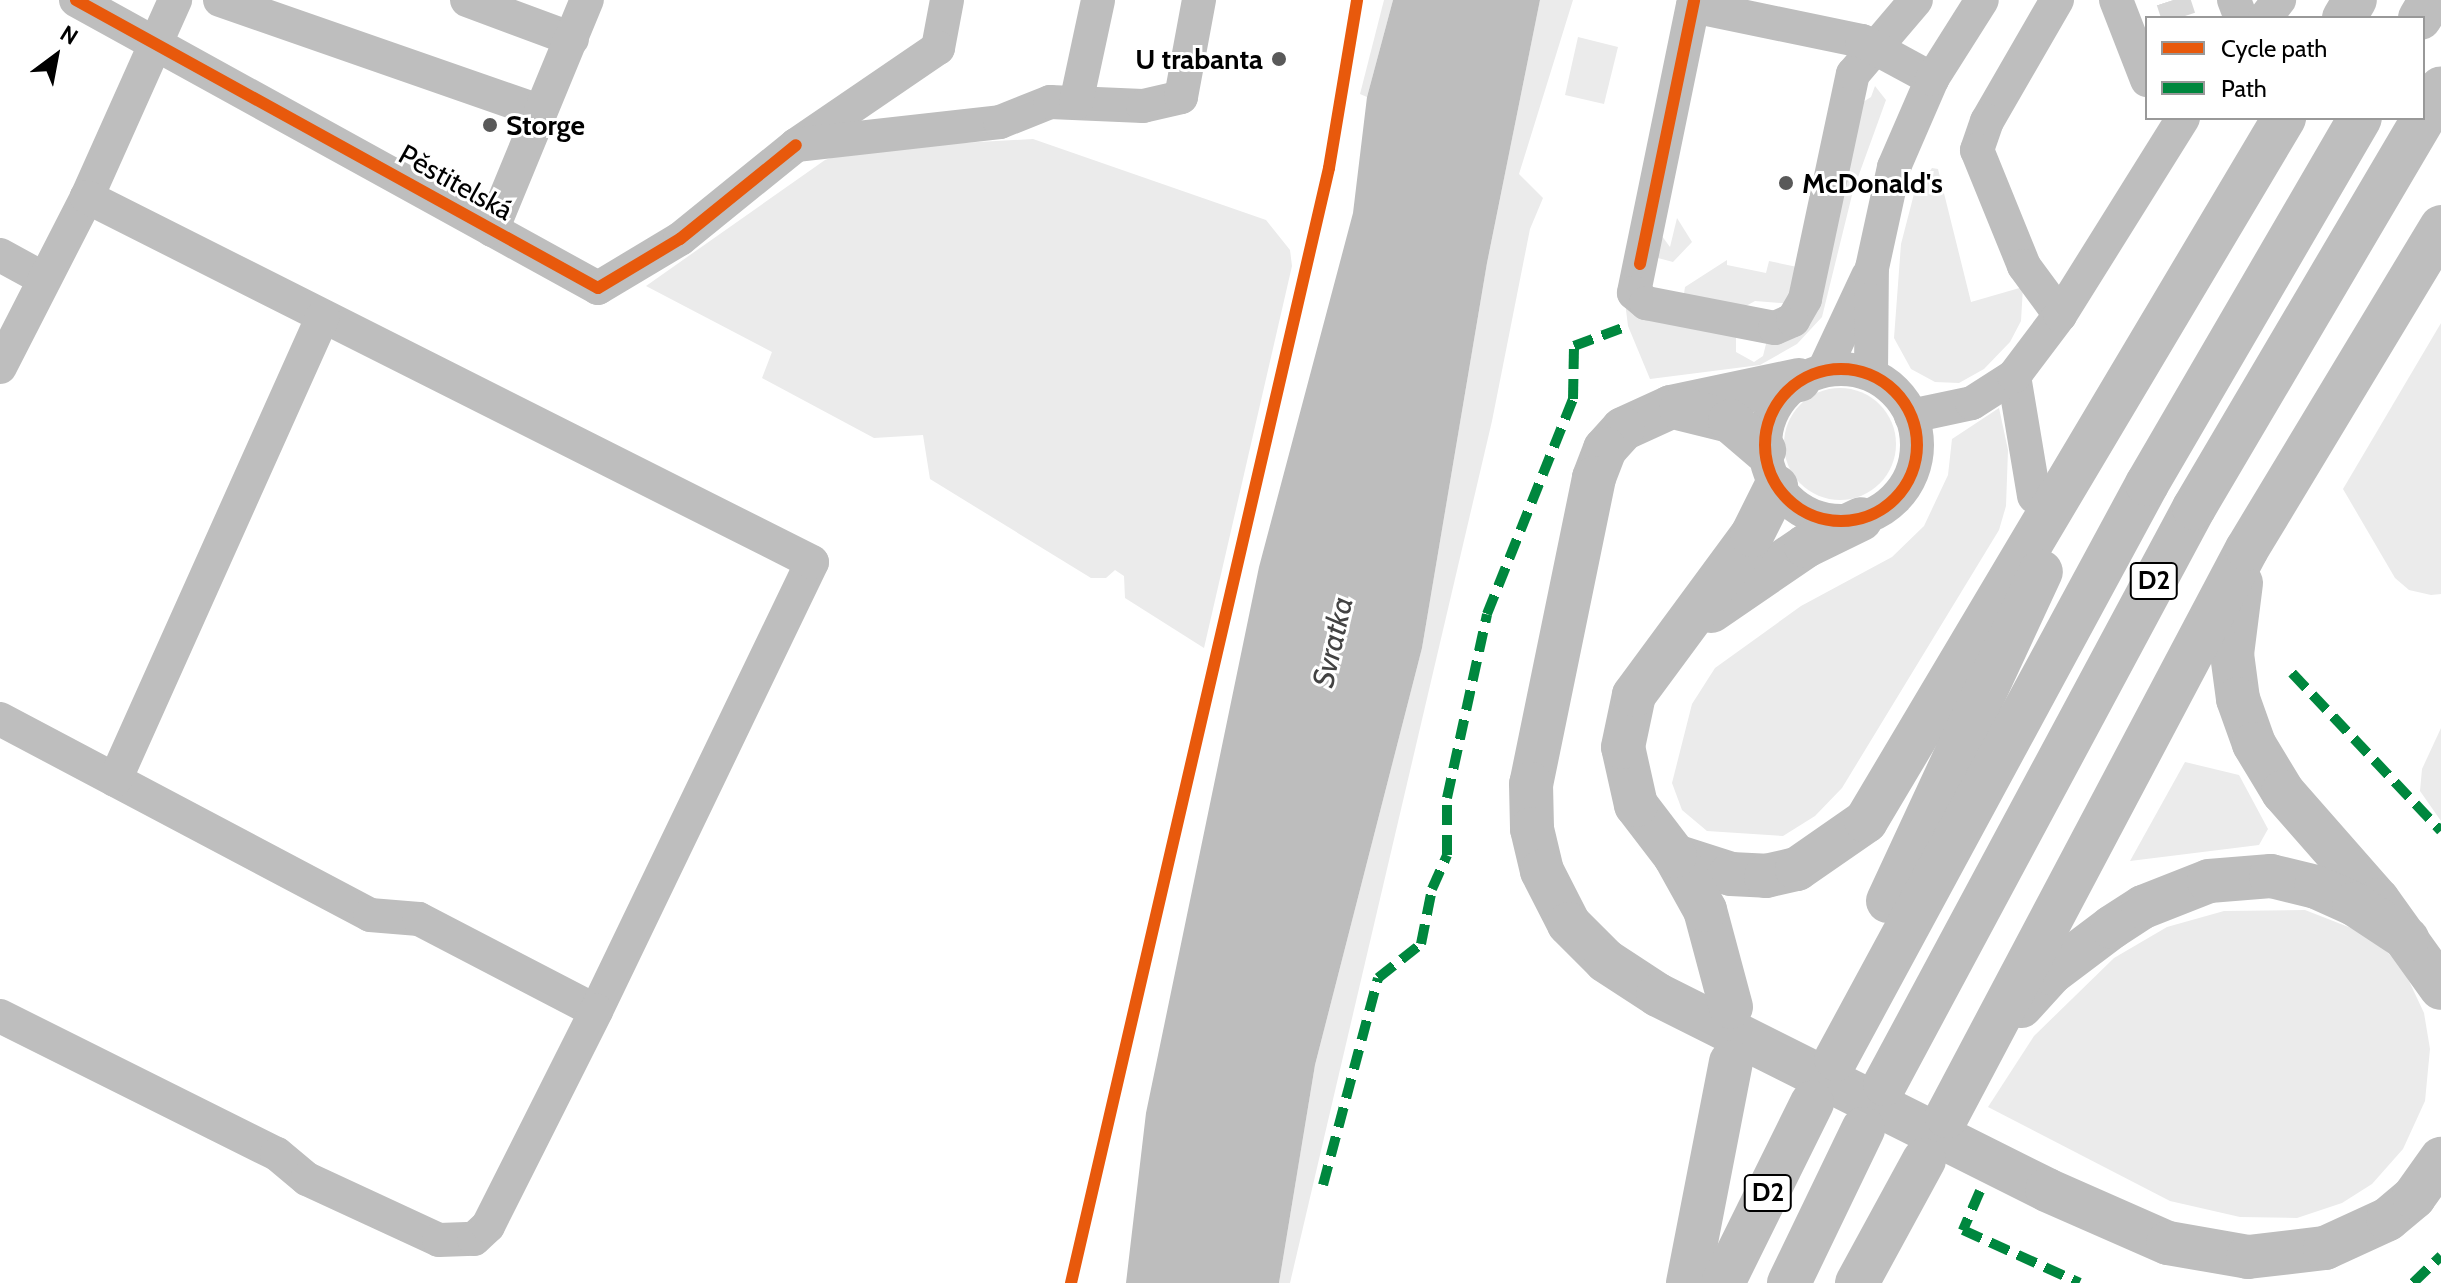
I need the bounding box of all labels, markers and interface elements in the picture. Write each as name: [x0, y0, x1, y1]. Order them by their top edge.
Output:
north arrow: [16, 16, 96, 96]
legend: [2145, 16, 2425, 120]
text: N: [55, 20, 83, 51]
text: Cycle path: [2221, 34, 2327, 63]
place label: U trabanta: [1135, 42, 1263, 76]
marker: U trabanta: [1270, 50, 1288, 68]
text: Path: [2221, 74, 2267, 103]
place label: Storge: [506, 108, 585, 142]
marker: Storge: [481, 116, 499, 134]
street label: Pěstitelská: [393, 137, 519, 227]
place label: McDonald's: [1802, 166, 1943, 200]
marker: McDonald's: [1777, 174, 1795, 192]
road number: D2: [2128, 559, 2180, 603]
water label: Svratka: [1305, 593, 1361, 691]
road number: D2: [1742, 1171, 1794, 1215]

